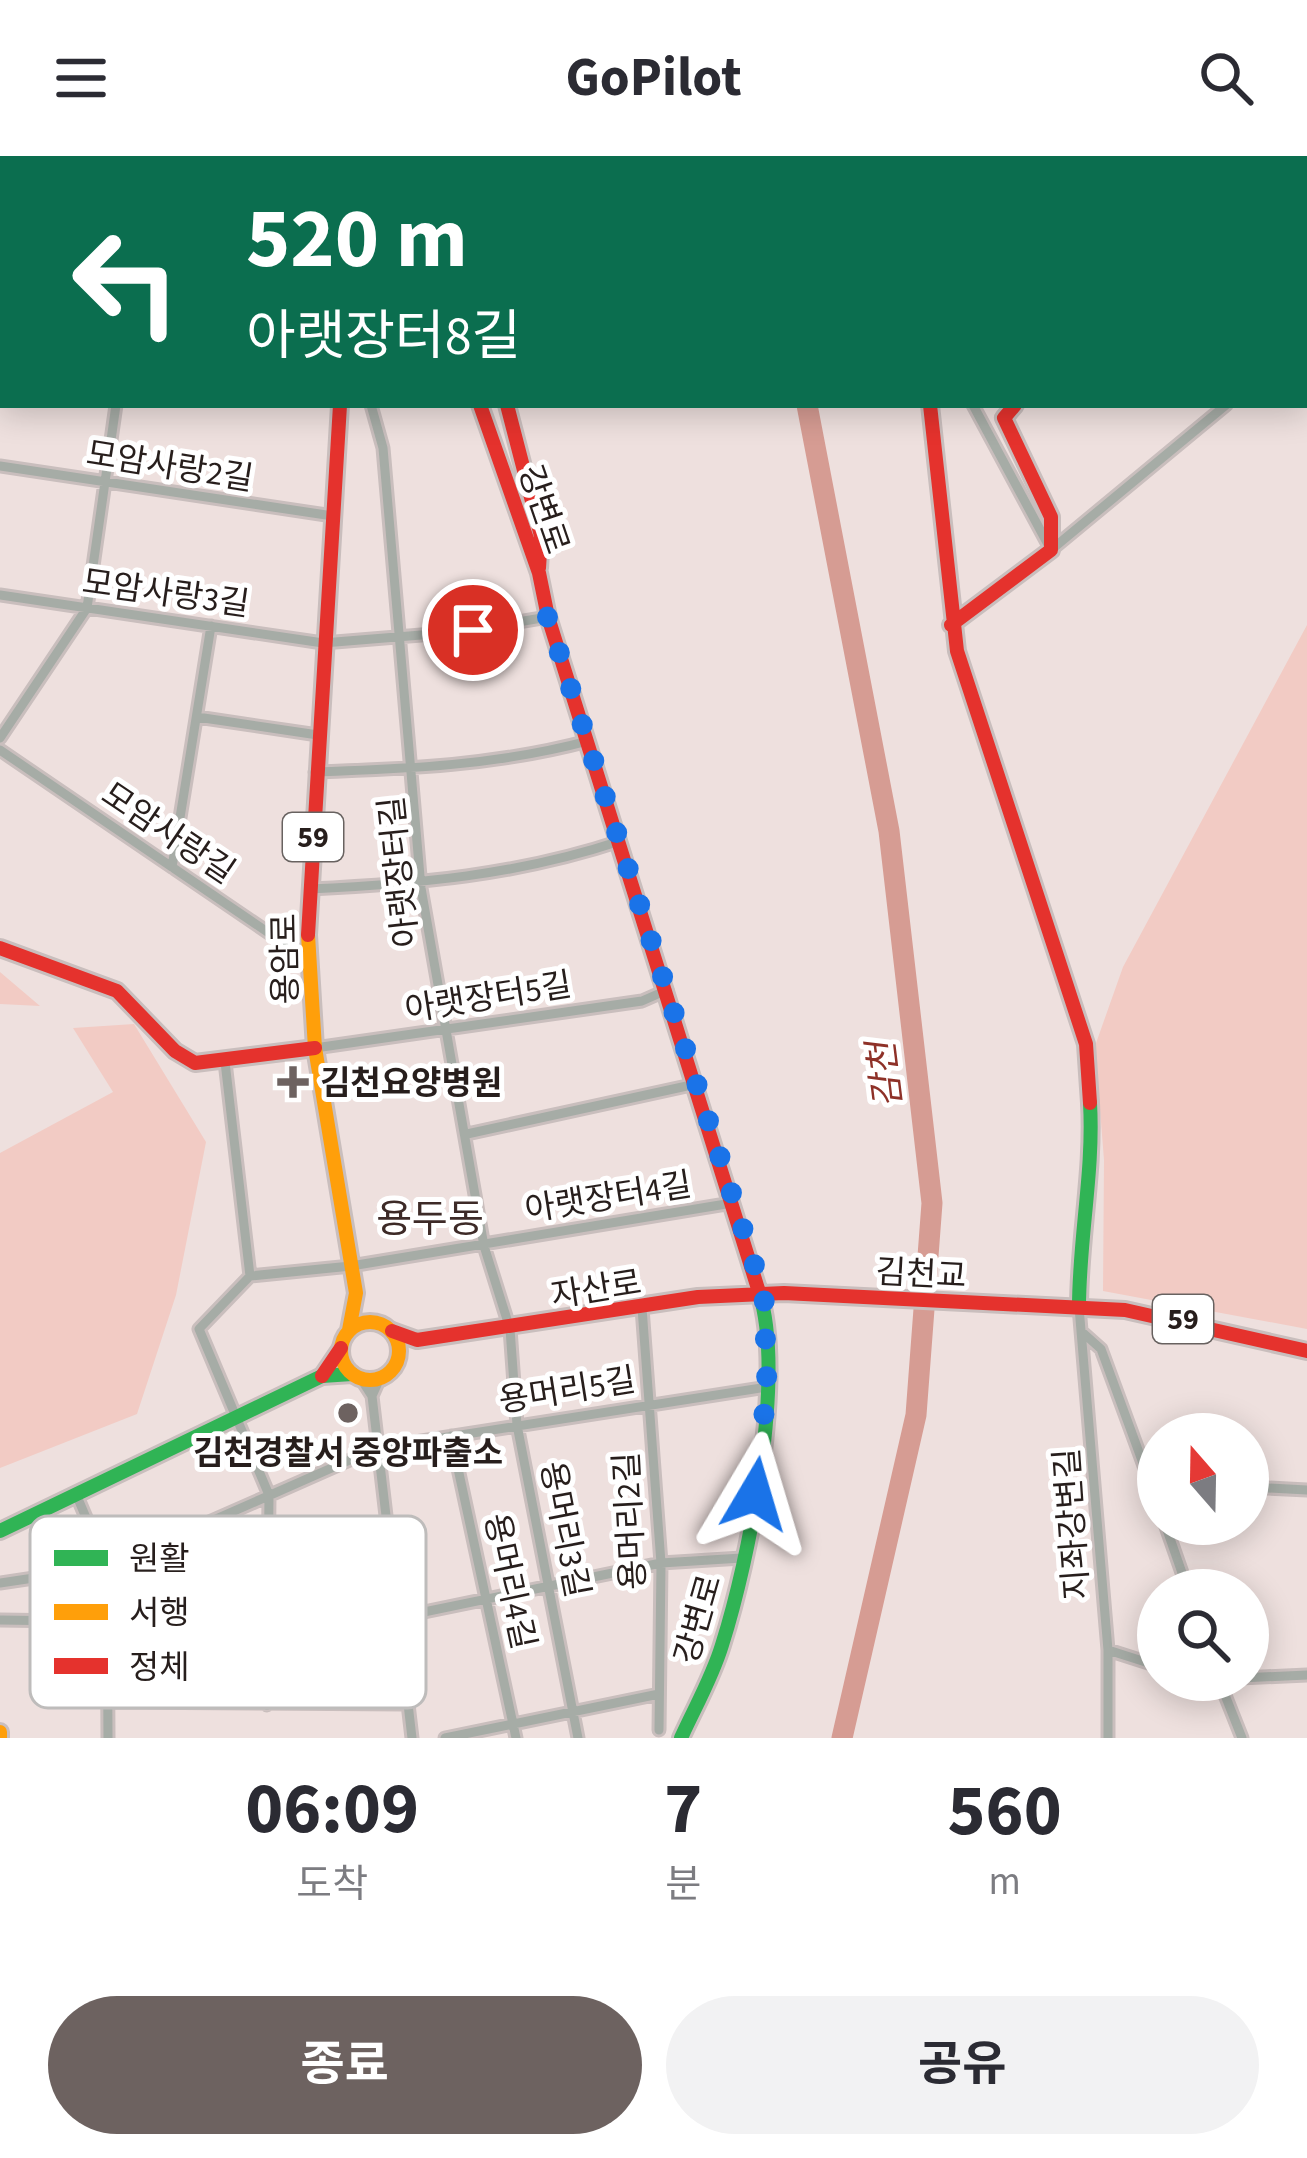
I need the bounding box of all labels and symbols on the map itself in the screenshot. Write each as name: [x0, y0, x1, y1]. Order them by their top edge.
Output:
street label: 모암사랑2길: [83, 430, 257, 503]
street label: 강변로: [507, 459, 581, 560]
street label: 모암사랑3길: [79, 559, 252, 628]
pin: [422, 579, 524, 681]
street label: 모암사랑길: [92, 771, 244, 895]
street label: 아랫장터길: [368, 794, 431, 950]
road number: 59: [283, 813, 343, 861]
street label: 용암로: [261, 913, 310, 1005]
street label: 아랫장터5길: [401, 961, 575, 1034]
water label: 감천: [856, 1035, 915, 1111]
place label: 김천요양병원: [320, 1060, 502, 1107]
marker: 김천요양병원: [277, 1066, 309, 1098]
street label: 아랫장터4길: [521, 1161, 695, 1234]
district label: 용두동: [376, 1192, 484, 1248]
street label: 김천교: [874, 1249, 968, 1300]
street label: 자산로: [548, 1259, 645, 1320]
road number: 59: [1153, 1295, 1213, 1343]
street label: 용머리5길: [495, 1356, 639, 1424]
marker: 김천경찰서 중앙파출소: [335, 1400, 361, 1426]
north arrow: [1137, 1413, 1269, 1545]
place label: 김천경찰서 중앙파출소: [193, 1430, 503, 1477]
position arrow: [692, 1431, 818, 1557]
street label: 지좌강변길: [1044, 1447, 1101, 1601]
street label: 용머리2길: [603, 1451, 658, 1591]
street label: 용머리3길: [528, 1457, 601, 1601]
street label: 용머리4길: [472, 1509, 547, 1654]
legend: [30, 1516, 426, 1708]
text: 원활: [129, 1536, 190, 1583]
street label: 강변로: [663, 1569, 734, 1670]
text: 서행: [129, 1590, 190, 1637]
text: 정체: [129, 1644, 190, 1691]

